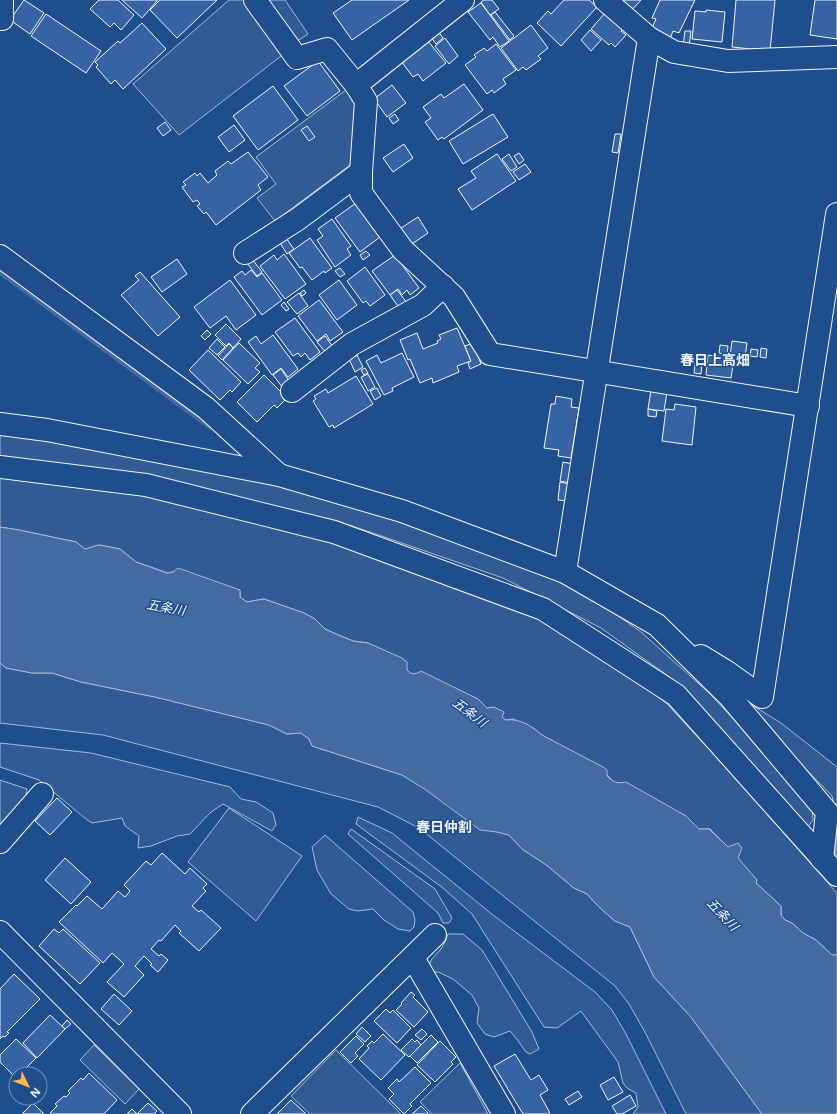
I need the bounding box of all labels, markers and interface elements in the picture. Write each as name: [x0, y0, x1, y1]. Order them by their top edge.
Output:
district label: 春日上高畑: [680, 350, 750, 369]
water label: 五条川: [145, 595, 189, 620]
water label: 五条川: [449, 693, 493, 732]
district label: 春日仲割: [416, 817, 472, 836]
water label: 五条川: [703, 894, 744, 936]
north arrow: [8, 1066, 48, 1106]
text: N: [27, 1085, 44, 1102]

